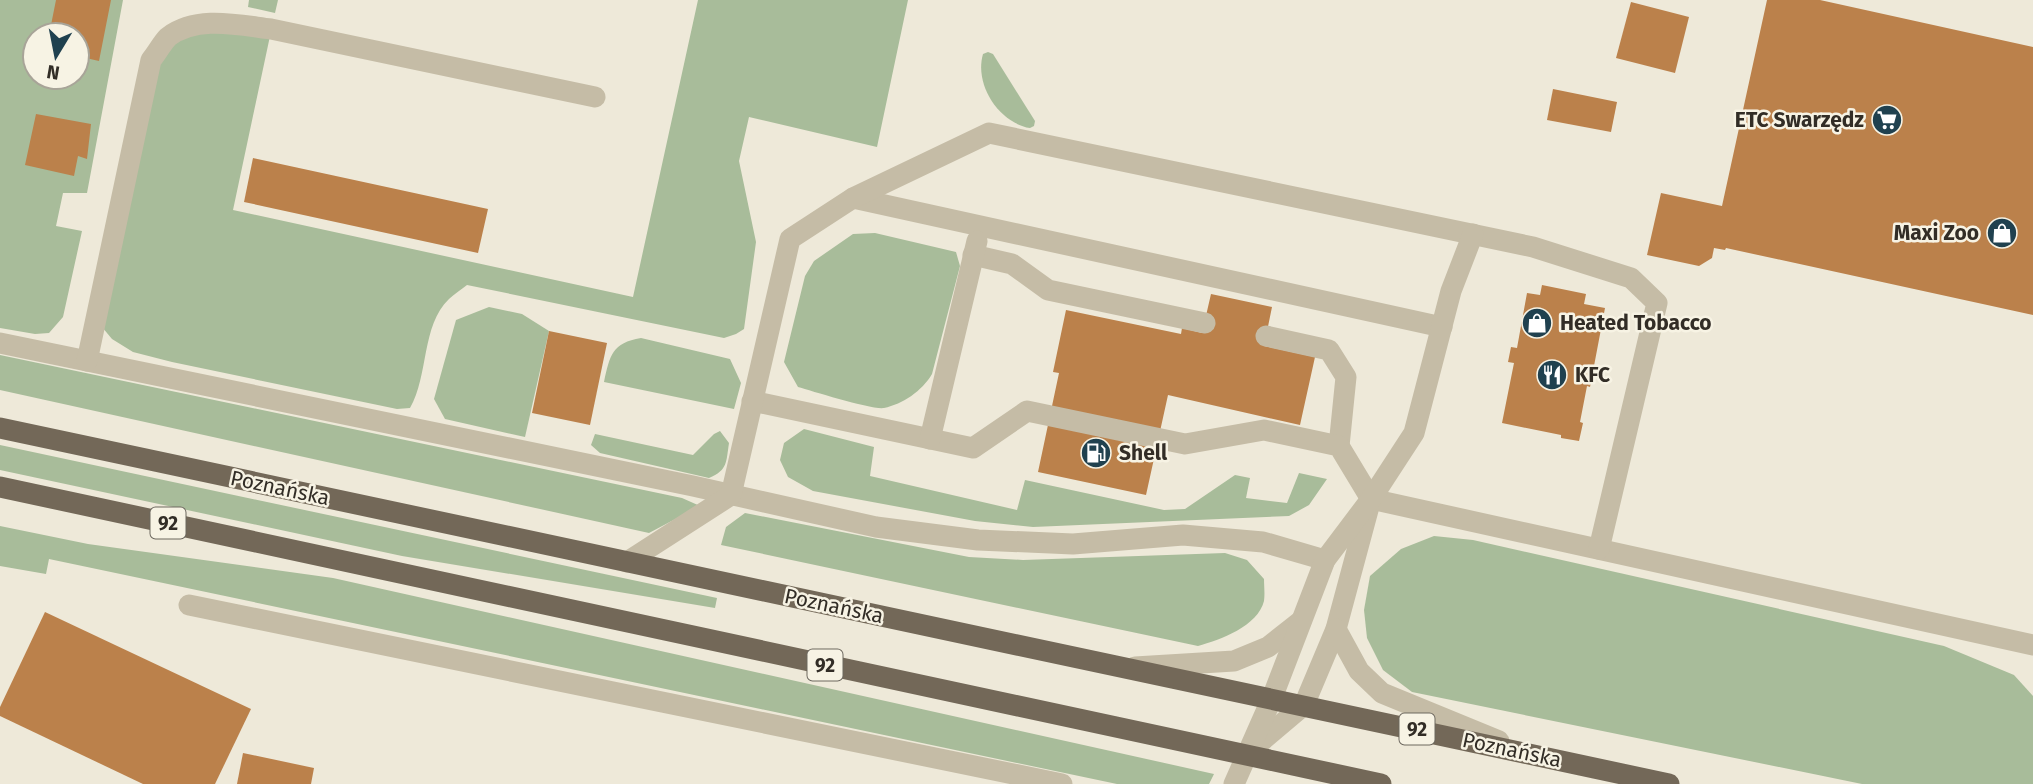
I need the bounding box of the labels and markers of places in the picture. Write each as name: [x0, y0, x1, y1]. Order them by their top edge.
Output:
supermarket icon: ETC Swarzędz: [1870, 103, 1904, 137]
place label: ETC Swarzędz: [1735, 107, 1864, 133]
shop icon: Maxi Zoo: [1985, 216, 2019, 250]
place label: Maxi Zoo: [1894, 220, 1979, 246]
shop icon: Heated Tobacco: [1520, 306, 1554, 340]
place label: Heated Tobacco: [1560, 310, 1712, 336]
restaurant icon: KFC: [1535, 358, 1569, 392]
place label: KFC: [1575, 362, 1610, 388]
fuel station icon: Shell: [1079, 436, 1113, 470]
place label: Shell: [1119, 440, 1168, 466]

